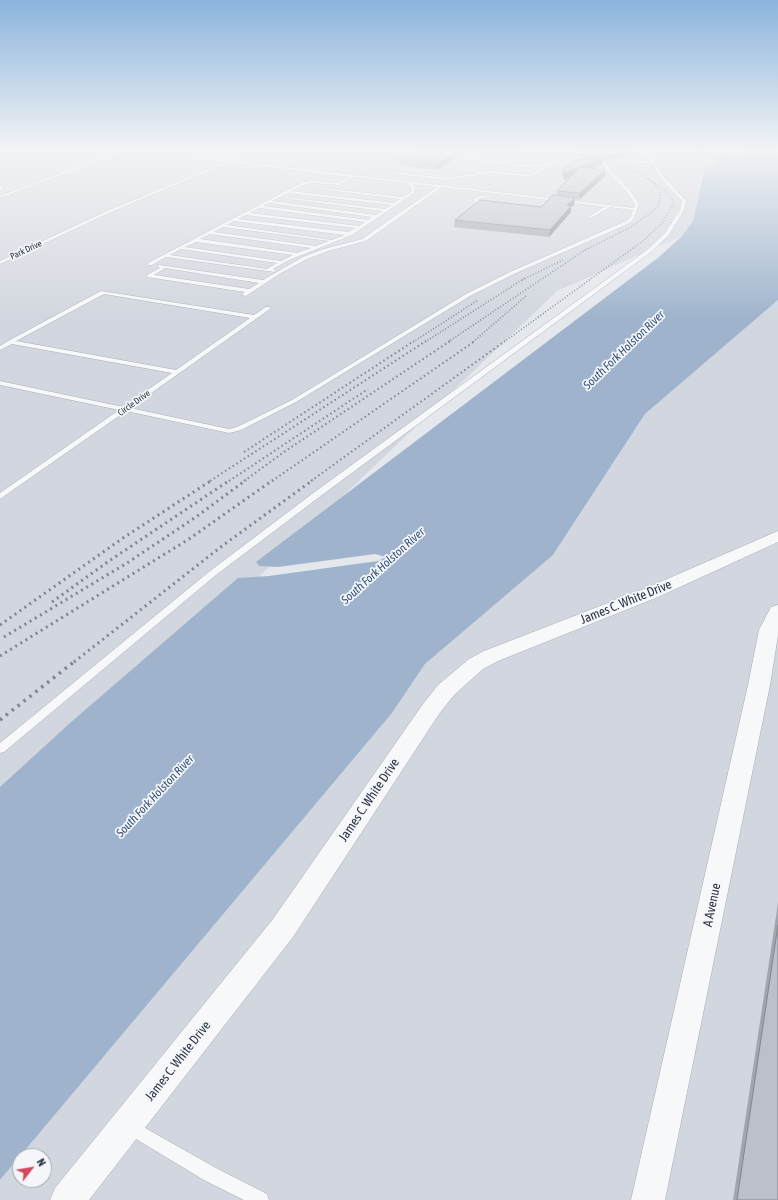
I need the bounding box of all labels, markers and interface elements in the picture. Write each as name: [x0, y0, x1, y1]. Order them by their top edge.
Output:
street label: Park Drive: [8, 238, 44, 262]
water label: South Fork Holston River: [580, 308, 668, 392]
street label: Circle Drive: [116, 388, 152, 418]
water label: South Fork Holston River: [338, 525, 428, 607]
street label: James C. White Drive: [578, 577, 674, 627]
water label: South Fork Holston River: [113, 752, 197, 840]
street label: James C. White Drive: [335, 755, 403, 845]
street label: A Avenue: [700, 882, 724, 928]
street label: James C. White Drive: [142, 1018, 214, 1104]
north arrow: [12, 1148, 52, 1188]
text: N: [35, 1156, 48, 1168]

